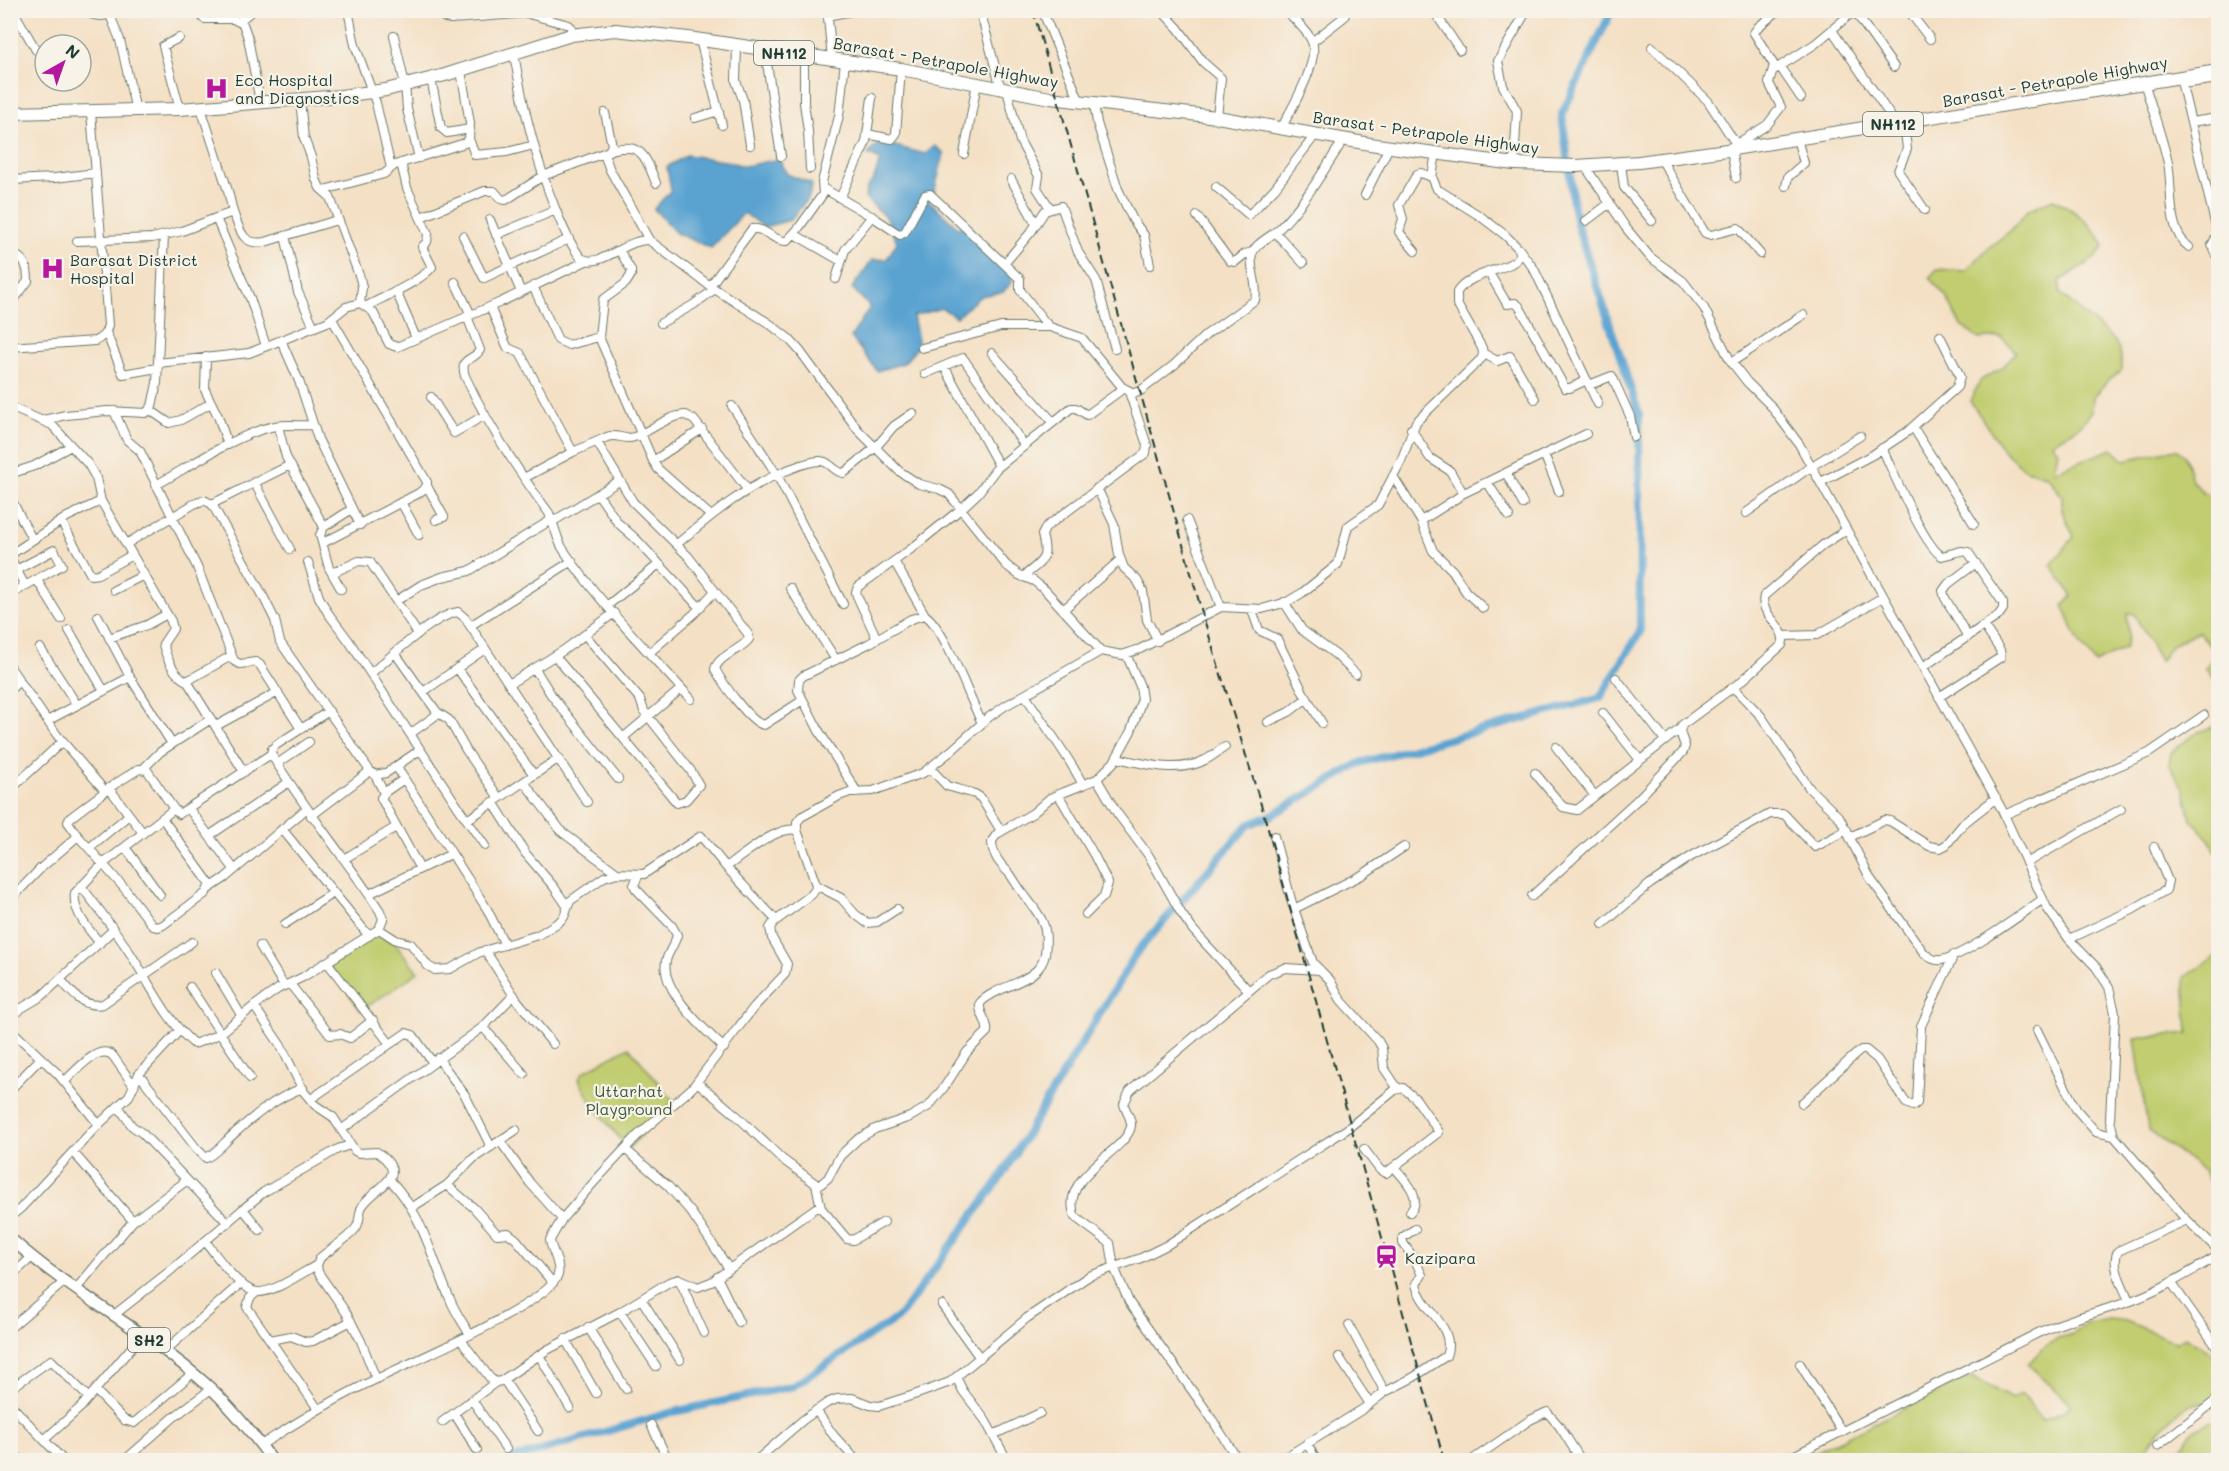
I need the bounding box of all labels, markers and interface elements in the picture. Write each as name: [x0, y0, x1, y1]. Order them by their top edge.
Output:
street label: Barasat - Petrapole Highway: [832, 32, 1060, 92]
north arrow: [33, 33, 93, 93]
text: N: [62, 39, 84, 63]
road number: NH112: [754, 41, 814, 65]
street label: Barasat - Petrapole Highway: [1941, 51, 2169, 111]
place label: Eco Hospital and Diagnostics: [235, 69, 359, 108]
hospital icon: Eco Hospital and Diagnostics: [204, 75, 230, 101]
street label: Barasat - Petrapole Highway: [1312, 106, 1540, 158]
road number: NH112: [1863, 112, 1923, 136]
place label: Barasat District Hospital: [70, 249, 198, 288]
hospital icon: Barasat District Hospital: [39, 255, 65, 281]
park label: Uttarhat Playground: [586, 1080, 672, 1119]
station icon: Kazipara: [1374, 1244, 1400, 1270]
place label: Kazipara: [1405, 1247, 1476, 1268]
road number: SH2: [128, 1328, 170, 1352]

